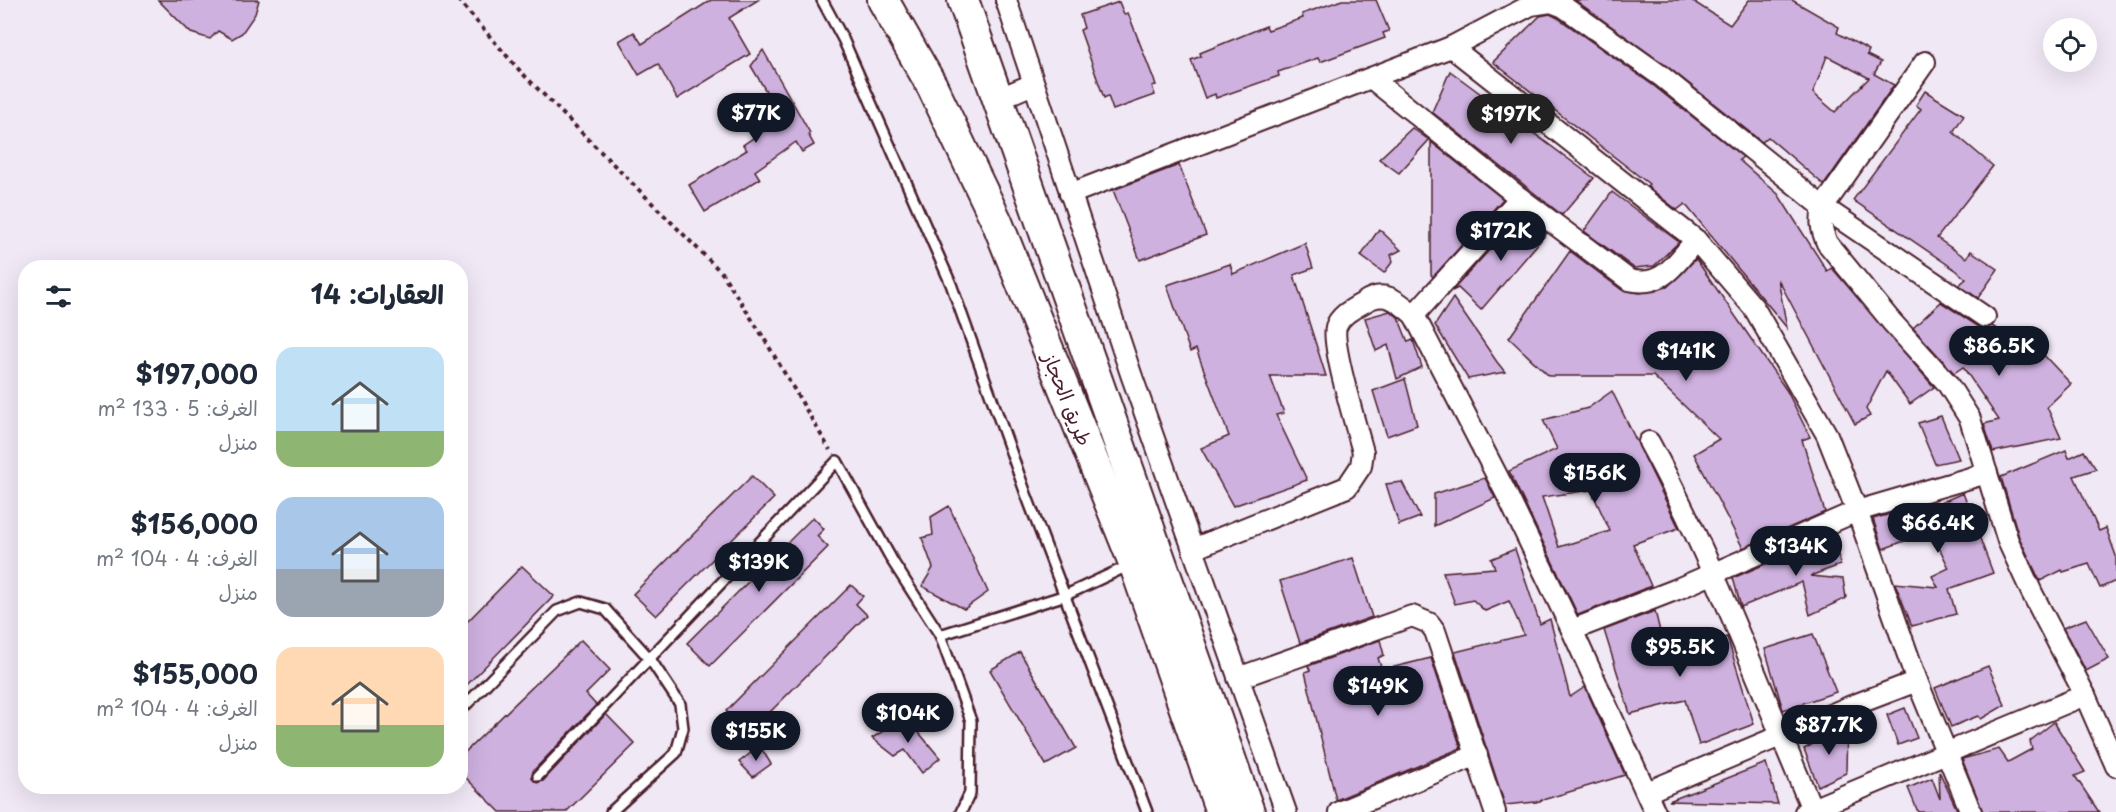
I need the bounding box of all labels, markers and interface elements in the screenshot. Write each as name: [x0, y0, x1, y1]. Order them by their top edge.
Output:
map controls: [2043, 18, 2097, 72]
button: locate: [2043, 18, 2097, 72]
pin: $77K: [720, 93, 792, 144]
pin: $197K: [1469, 94, 1553, 145]
text: $77K: [731, 97, 781, 127]
text: $197K: [1481, 98, 1541, 128]
pin: $172K: [1459, 211, 1543, 262]
text: $172K: [1470, 215, 1532, 245]
text: العقارات: 14: [311, 274, 444, 313]
icon: filters: [42, 280, 75, 313]
pin: $86.5K: [1950, 326, 2048, 377]
text: $86.5K: [1963, 330, 2035, 360]
pin: $141K: [1644, 331, 1728, 382]
text: $141K: [1656, 335, 1716, 365]
street label: طريق الحجاز: [1035, 346, 1100, 450]
text: $197,000: [136, 354, 258, 393]
icon: home: [324, 371, 396, 443]
text: الغرف: 5 · 133 m²: [97, 393, 258, 423]
text: منزل: [219, 427, 258, 457]
pin: $156K: [1553, 453, 1637, 504]
text: $156K: [1563, 457, 1627, 487]
pin: $66.4K: [1889, 503, 1987, 554]
text: $156,000: [131, 504, 258, 543]
text: $66.4K: [1901, 507, 1975, 537]
icon: home: [324, 521, 396, 593]
pin: $134K: [1754, 526, 1838, 577]
text: $134K: [1764, 530, 1828, 560]
pin: $139K: [717, 542, 801, 593]
text: الغرف: 4 · 104 m²: [96, 543, 258, 573]
text: $139K: [729, 546, 789, 576]
text: منزل: [219, 577, 258, 607]
pin: $95.5K: [1631, 627, 1729, 678]
text: $95.5K: [1645, 631, 1715, 661]
text: $155,000: [133, 654, 258, 693]
pin: $149K: [1336, 666, 1420, 717]
text: $149K: [1347, 670, 1409, 700]
icon: home: [324, 671, 396, 743]
text: الغرف: 4 · 104 m²: [96, 693, 258, 723]
pin: $104K: [866, 693, 950, 744]
text: $104K: [876, 697, 940, 727]
pin: $87.7K: [1780, 705, 1878, 756]
text: $87.7K: [1795, 709, 1863, 739]
pin: $155K: [714, 711, 798, 762]
text: $155K: [725, 715, 787, 745]
text: منزل: [219, 727, 258, 757]

